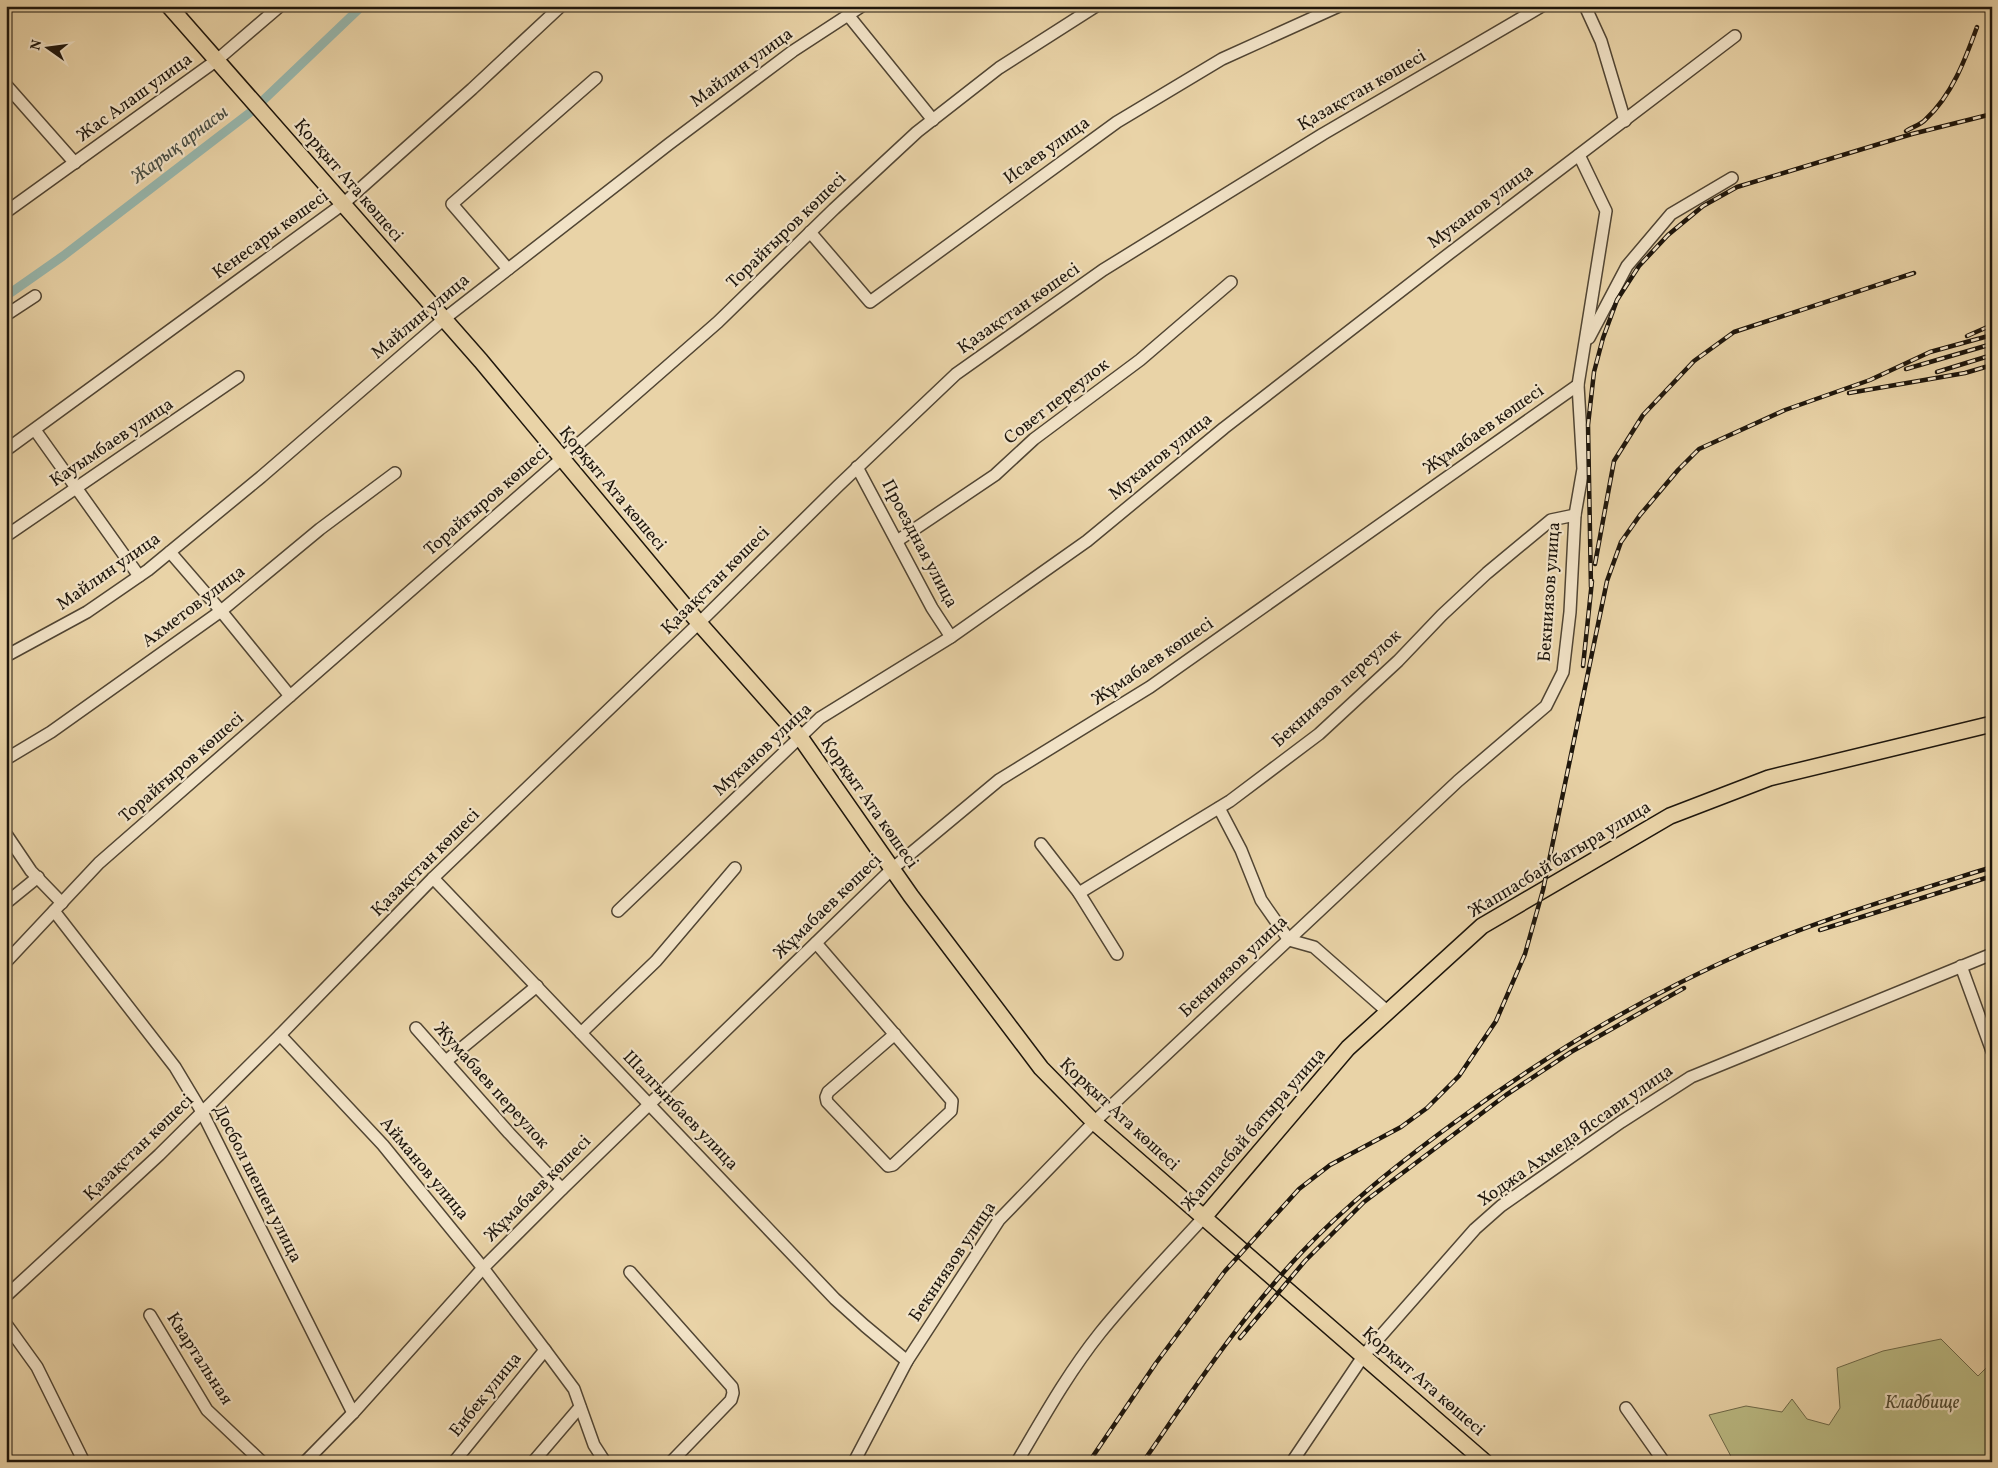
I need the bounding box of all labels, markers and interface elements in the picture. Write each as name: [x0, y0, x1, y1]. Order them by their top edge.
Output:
north arrow: [22, 22, 72, 72]
street label: Майлин улица: [685, 22, 799, 114]
text: N: [26, 38, 47, 52]
street label: Қазақстан көшесі: [1293, 44, 1431, 138]
street label: Жас Алаш улица: [72, 47, 198, 149]
water label: Жарық арнасы: [125, 100, 234, 191]
street label: Исаев улица: [999, 111, 1095, 191]
street label: Қорқыт Ата көшесі: [287, 114, 409, 248]
street label: Муканов улица: [1423, 159, 1539, 255]
street label: Торайғыров көшесі: [721, 167, 853, 295]
street label: Кенесары көшесі: [208, 184, 334, 286]
street label: Қазақстан көшесі: [953, 257, 1085, 361]
street label: Майлин улица: [366, 268, 476, 366]
street label: Совет переулок: [999, 353, 1115, 451]
street label: Жұмабаев көшесі: [1419, 379, 1549, 481]
street label: Кауымбаев улица: [45, 392, 179, 494]
street label: Муканов улица: [1104, 407, 1218, 507]
street label: Қорқыт Ата көшесі: [552, 421, 672, 557]
street label: Торайғыров көшесі: [419, 440, 555, 562]
street label: Проездная улица: [875, 475, 963, 613]
street label: Қазақстан көшесі: [656, 521, 776, 641]
street label: Бекниязов улица: [1533, 521, 1567, 663]
street label: Майлин улица: [52, 527, 166, 617]
street label: Ахметов улица: [137, 560, 251, 654]
street label: Жұмабаев көшесі: [1087, 612, 1219, 712]
street label: Бекниязов переулок: [1267, 624, 1408, 754]
street label: Муканов улица: [708, 698, 818, 802]
street label: Торайғыров көшесі: [114, 707, 250, 829]
street label: Қорқыт Ата көшесі: [814, 732, 924, 874]
street label: Жаппасбай батыра улица: [1464, 795, 1656, 925]
street label: Қазақстан көшесі: [366, 803, 486, 923]
street label: Жұмабаев көшесі: [768, 849, 888, 965]
street label: Бекниязов улица: [1174, 910, 1294, 1024]
street label: Жумабаев переулок: [427, 1017, 555, 1155]
street label: Жаппасбай батыра улица: [1176, 1043, 1332, 1217]
street label: Шалгынбаев улица: [616, 1046, 744, 1176]
street label: Қорқыт Ата көшесі: [1053, 1053, 1185, 1177]
street label: Ходжа Ахмеда Яссави улица: [1473, 1059, 1679, 1213]
street label: Қазақстан көшесі: [78, 1089, 200, 1207]
street label: Досбол шешен улица: [206, 1101, 308, 1267]
street label: Айманов улица: [373, 1112, 475, 1226]
street label: Жұмабаев көшесі: [479, 1130, 597, 1248]
street label: Бекниязов улица: [903, 1197, 1003, 1327]
street label: Квартальная: [160, 1308, 238, 1410]
street label: Қорқыт Ата көшесі: [1356, 1321, 1490, 1443]
street label: Енбек улица: [444, 1347, 528, 1443]
park label: Кладбище: [1885, 1391, 1960, 1416]

